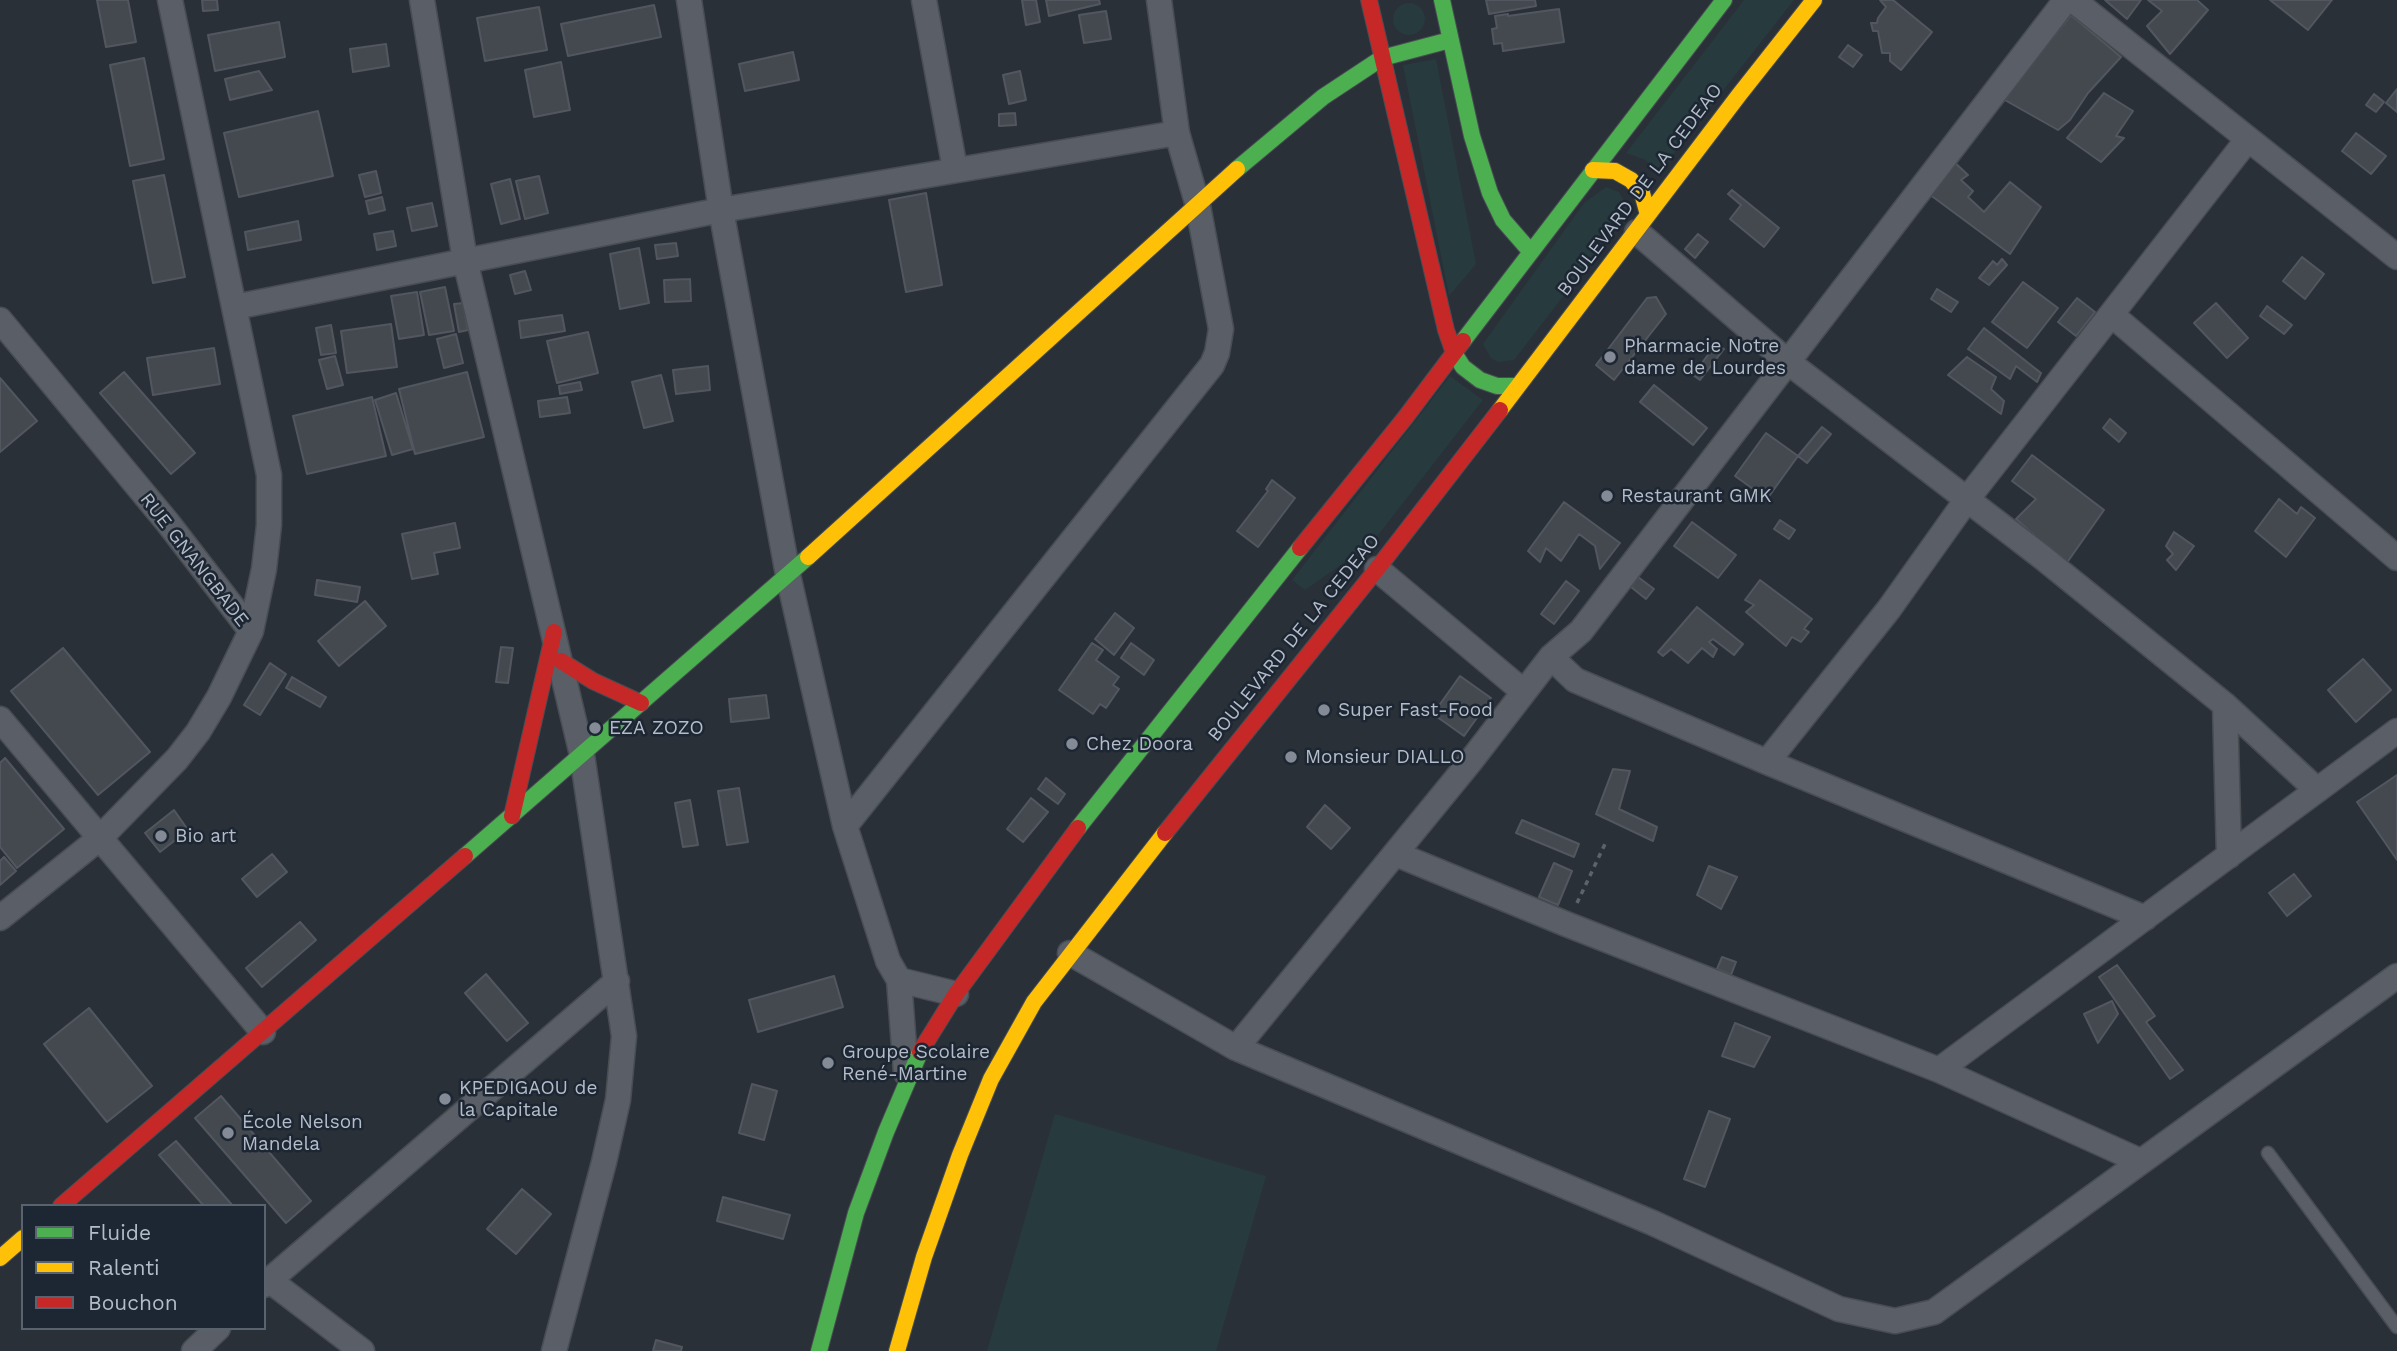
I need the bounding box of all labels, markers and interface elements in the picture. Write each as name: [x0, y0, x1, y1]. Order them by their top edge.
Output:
street label: BOULEVARD DE LA CEDEAO: [1553, 79, 1727, 301]
place label: Pharmacie Notre dame de Lourdes: [1624, 335, 1786, 379]
marker: Pharmacie Notre dame de Lourdes: [1602, 349, 1618, 365]
place label: Restaurant GMK: [1621, 485, 1771, 507]
marker: Restaurant GMK: [1599, 488, 1615, 504]
street label: RUE GNANGBADE: [135, 489, 253, 631]
street label: BOULEVARD DE LA CEDEAO: [1203, 530, 1385, 746]
place label: Super Fast-Food: [1338, 699, 1493, 721]
marker: Super Fast-Food: [1316, 702, 1332, 718]
place label: EZA ZOZO: [609, 717, 704, 739]
marker: EZA ZOZO: [587, 720, 603, 736]
place label: Chez Doora: [1086, 733, 1193, 755]
marker: Chez Doora: [1064, 736, 1080, 752]
place label: Monsieur DIALLO: [1305, 746, 1465, 768]
marker: Monsieur DIALLO: [1283, 749, 1299, 765]
place label: Bio art: [175, 825, 236, 847]
marker: Bio art: [153, 828, 169, 844]
place label: Groupe Scolaire René-Martine: [842, 1041, 990, 1085]
marker: Groupe Scolaire René-Martine: [820, 1055, 836, 1071]
place label: KPEDIGAOU de la Capitale: [459, 1077, 597, 1121]
marker: KPEDIGAOU de la Capitale: [437, 1091, 453, 1107]
place label: École Nelson Mandela: [242, 1111, 363, 1155]
marker: École Nelson Mandela: [220, 1125, 236, 1141]
legend: [21, 1204, 266, 1330]
text: Fluide: [88, 1220, 151, 1245]
text: Ralenti: [88, 1255, 160, 1280]
text: Bouchon: [88, 1290, 178, 1315]

